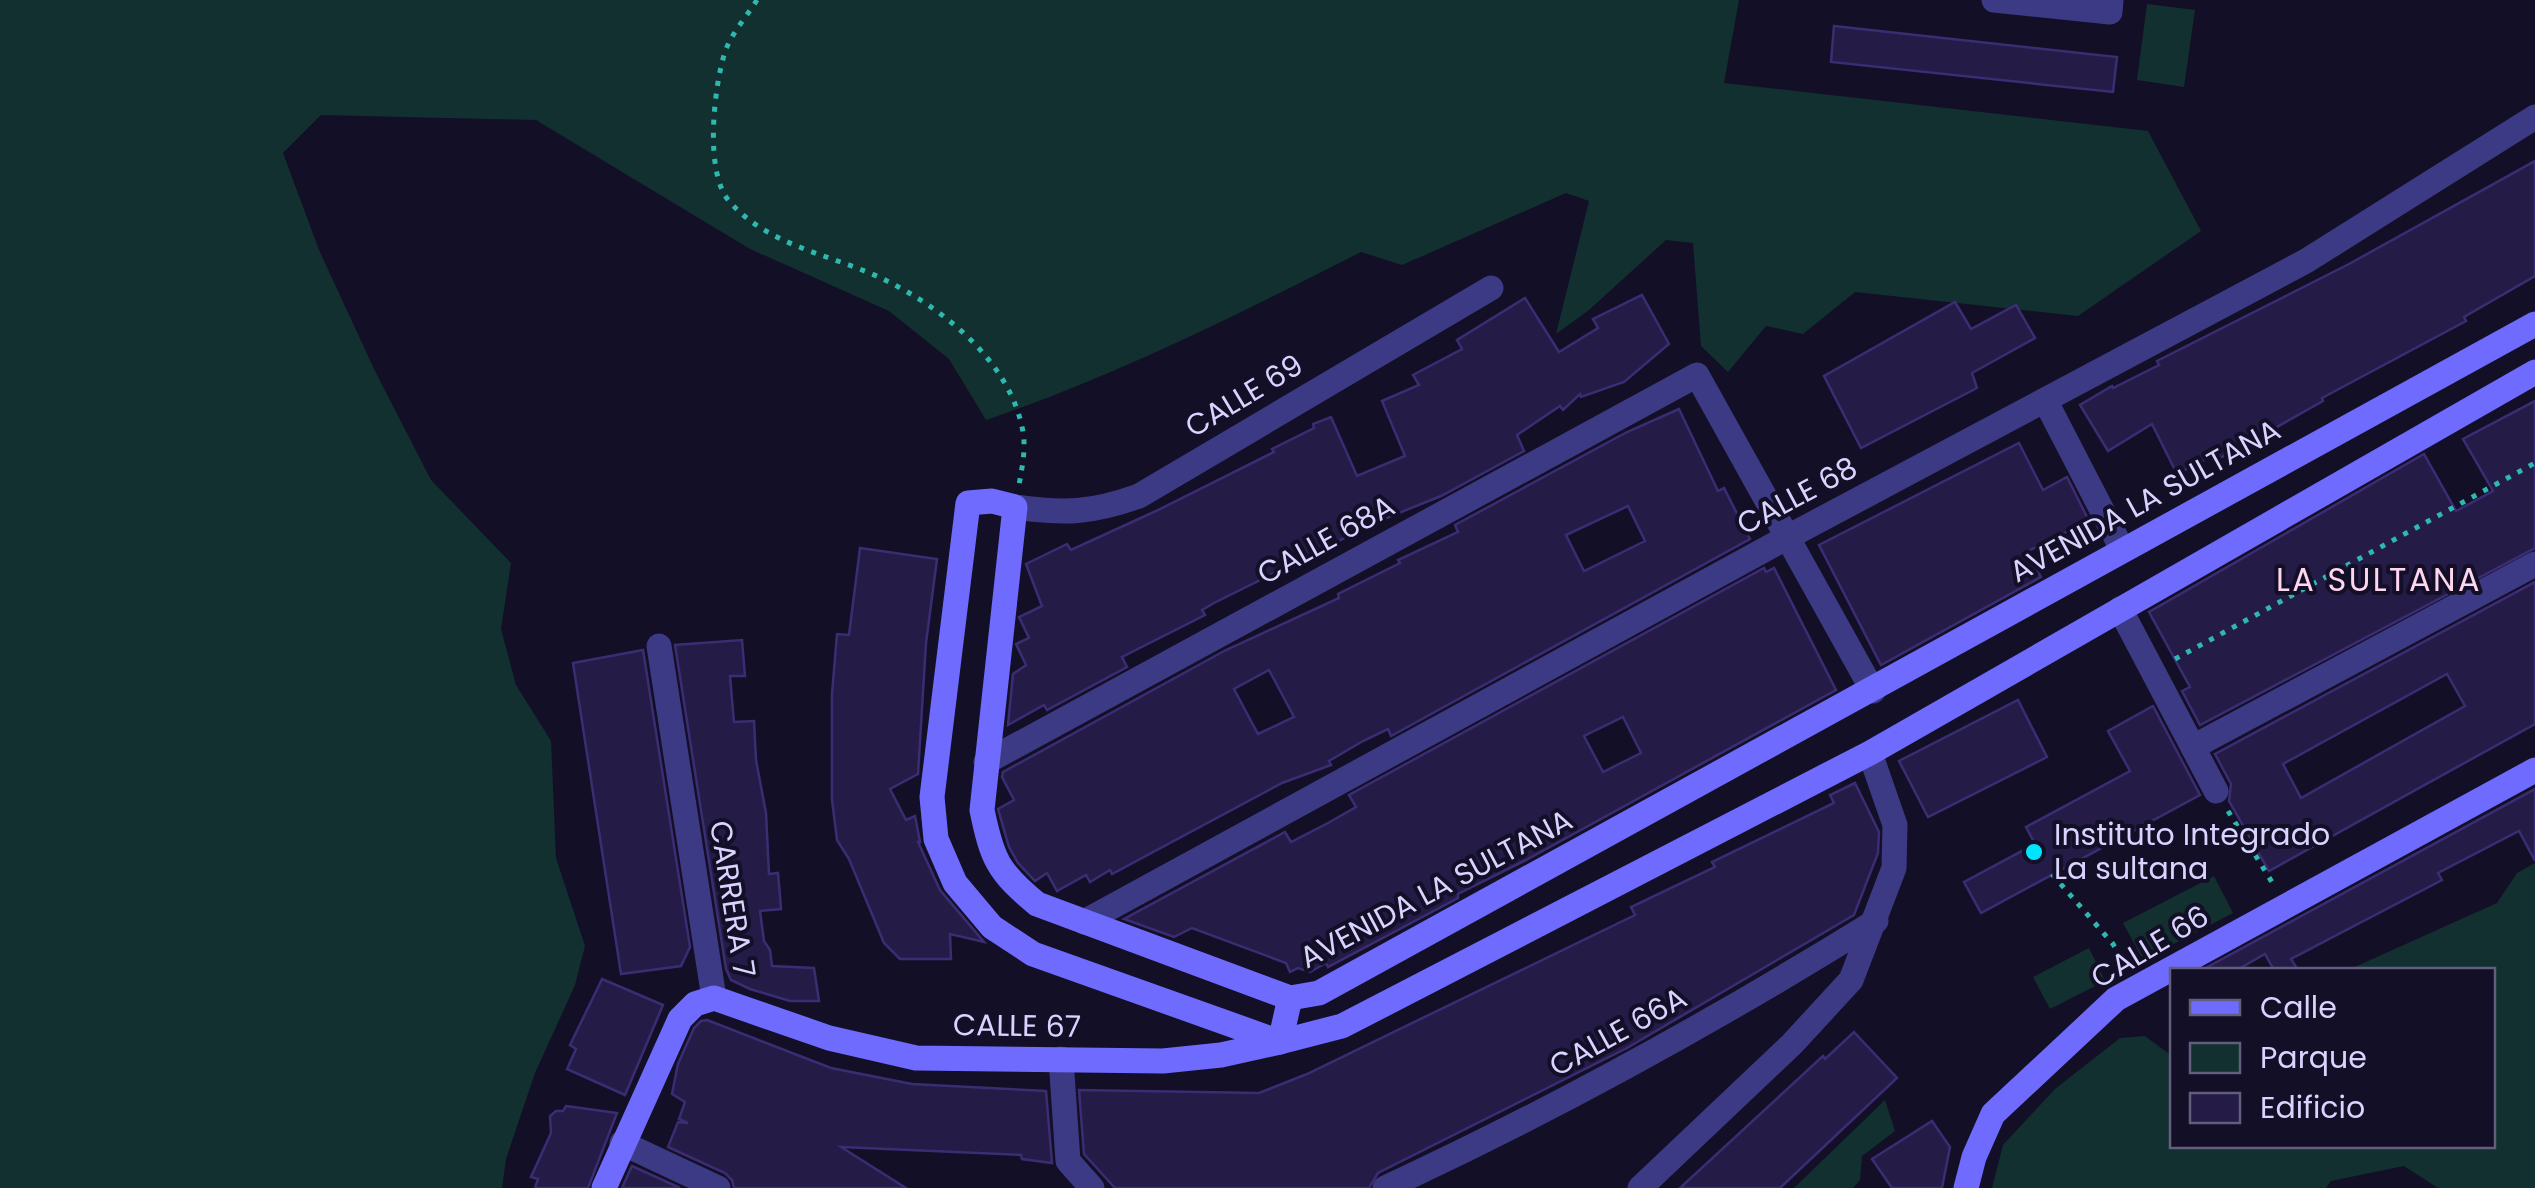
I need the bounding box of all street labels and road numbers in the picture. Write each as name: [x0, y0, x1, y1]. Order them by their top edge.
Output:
street label: CALLE 69: [1177, 343, 1311, 448]
street label: AVENIDA LA SULTANA: [2002, 408, 2288, 593]
street label: CALLE 68: [1729, 446, 1865, 545]
street label: CALLE 68A: [1249, 484, 1402, 595]
street label: AVENIDA LA SULTANA: [1292, 798, 1580, 979]
street label: CARRERA 7: [699, 817, 766, 980]
street label: CALLE 66: [2083, 894, 2217, 999]
street label: CALLE 66A: [1541, 976, 1694, 1087]
street label: CALLE 67: [953, 1003, 1081, 1048]

